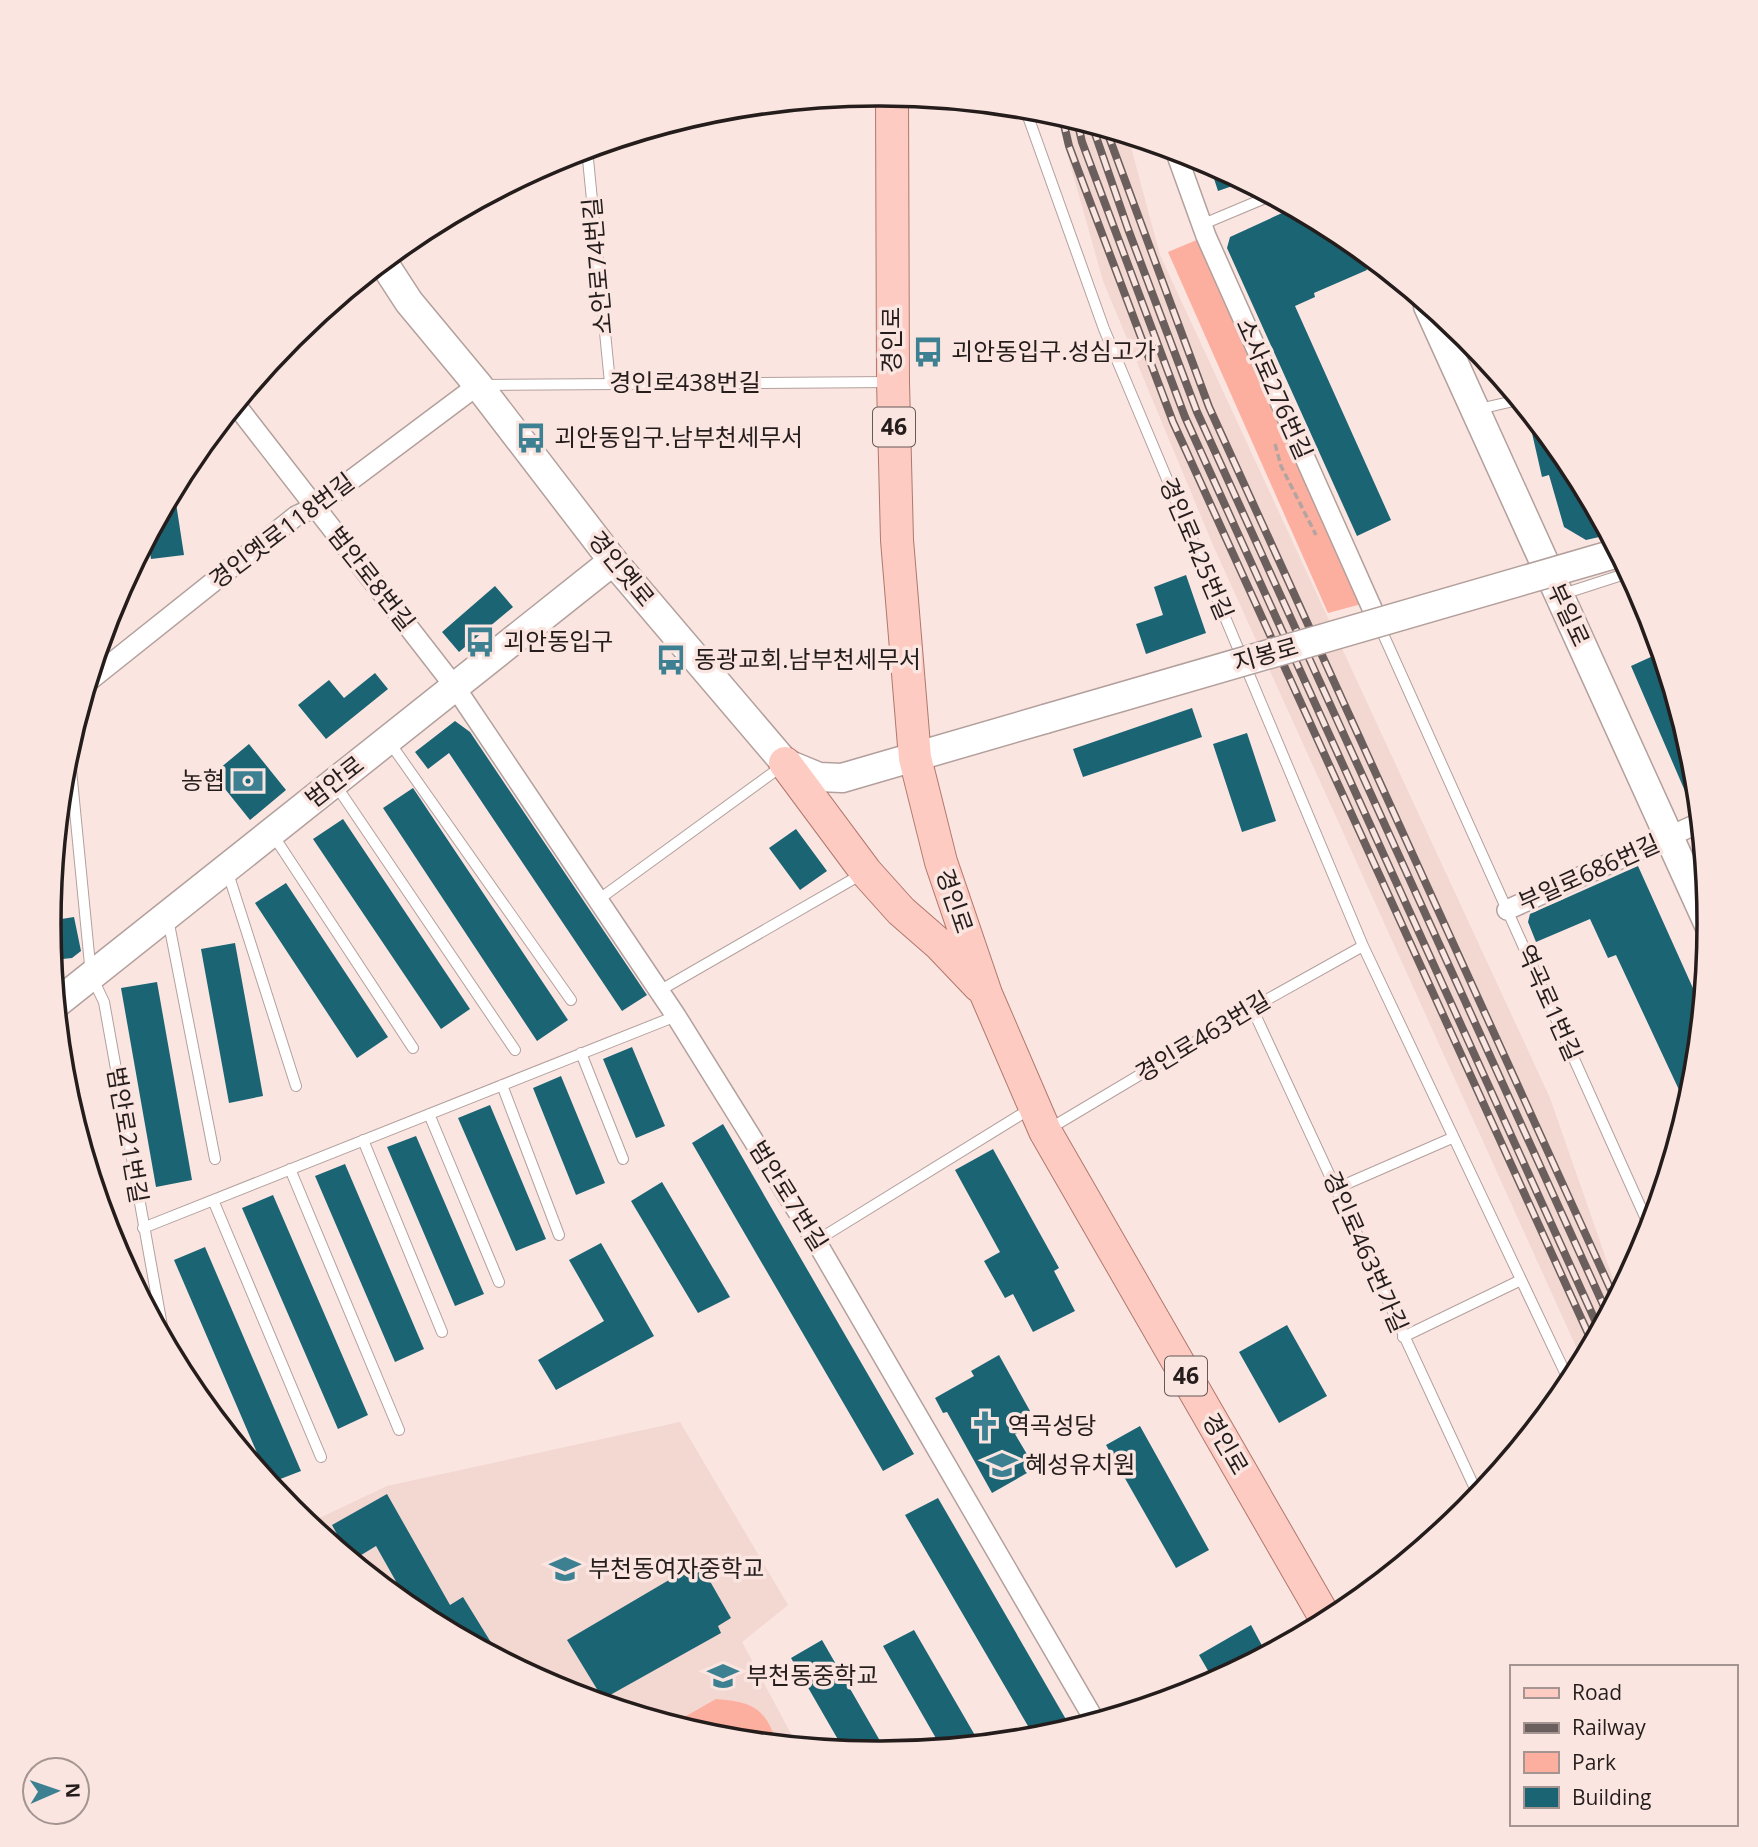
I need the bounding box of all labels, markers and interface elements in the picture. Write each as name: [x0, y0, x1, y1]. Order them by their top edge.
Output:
street label: 소안로74번길: [574, 196, 619, 336]
street label: 경인로: [874, 307, 907, 373]
street label: 소사로276번길: [1229, 312, 1321, 464]
place label: 괴안동입구.성심고가: [951, 334, 1156, 367]
bus stop icon: 괴안동입구.성심고가: [911, 335, 945, 369]
street label: 경인로438번길: [609, 365, 761, 398]
road number: 46: [873, 408, 915, 446]
place label: 괴안동입구.남부천세무서: [554, 420, 803, 453]
bus stop icon: 괴안동입구.남부천세무서: [514, 421, 548, 455]
street label: 경인옛로118번길: [202, 464, 360, 595]
street label: 경인로425번길: [1153, 472, 1242, 625]
street label: 범안로8번길: [321, 519, 423, 637]
street label: 경인옛로: [582, 523, 663, 613]
street label: 부일로: [1540, 577, 1598, 651]
place label: 괴안동입구: [503, 624, 613, 657]
bus stop icon: 괴안동입구: [463, 625, 497, 659]
street label: 지봉로: [1229, 629, 1302, 679]
place label: 동광교회.남부천세무서: [694, 642, 921, 675]
bus stop icon: 동광교회.남부천세무서: [654, 643, 688, 677]
street label: 범안로: [298, 747, 370, 814]
place label: 농협: [181, 763, 225, 796]
bank icon: 농협: [231, 764, 265, 798]
street label: 부일로686번길: [1512, 826, 1664, 918]
street label: 경인로: [929, 864, 982, 937]
street label: 역곡로1번길: [1510, 939, 1591, 1066]
street label: 경인로463번길: [1129, 983, 1276, 1089]
street label: 범안로21번길: [100, 1064, 157, 1205]
street label: 범안로7번길: [742, 1134, 836, 1257]
street label: 경인로463번가길: [1316, 1165, 1417, 1337]
road number: 46: [1165, 1357, 1207, 1396]
street label: 경인로: [1195, 1406, 1257, 1480]
place label: 역곡성당: [1008, 1408, 1096, 1441]
church icon: 역곡성당: [968, 1409, 1002, 1443]
place label: 혜성유치원: [1025, 1447, 1135, 1480]
school or university icon: 혜성유치원: [985, 1448, 1019, 1482]
place label: 부천동여자중학교: [588, 1551, 765, 1584]
school or university icon: 부천동여자중학교: [548, 1552, 582, 1586]
place label: 부천동중학교: [746, 1658, 878, 1691]
school or university icon: 부천동중학교: [706, 1659, 740, 1693]
legend: [1510, 1665, 1737, 1826]
text: Road: [1572, 1678, 1622, 1706]
text: Railway: [1572, 1713, 1646, 1741]
text: Park: [1572, 1748, 1616, 1776]
north arrow: [21, 1756, 91, 1826]
text: N: [60, 1782, 86, 1799]
text: Building: [1572, 1783, 1651, 1811]

